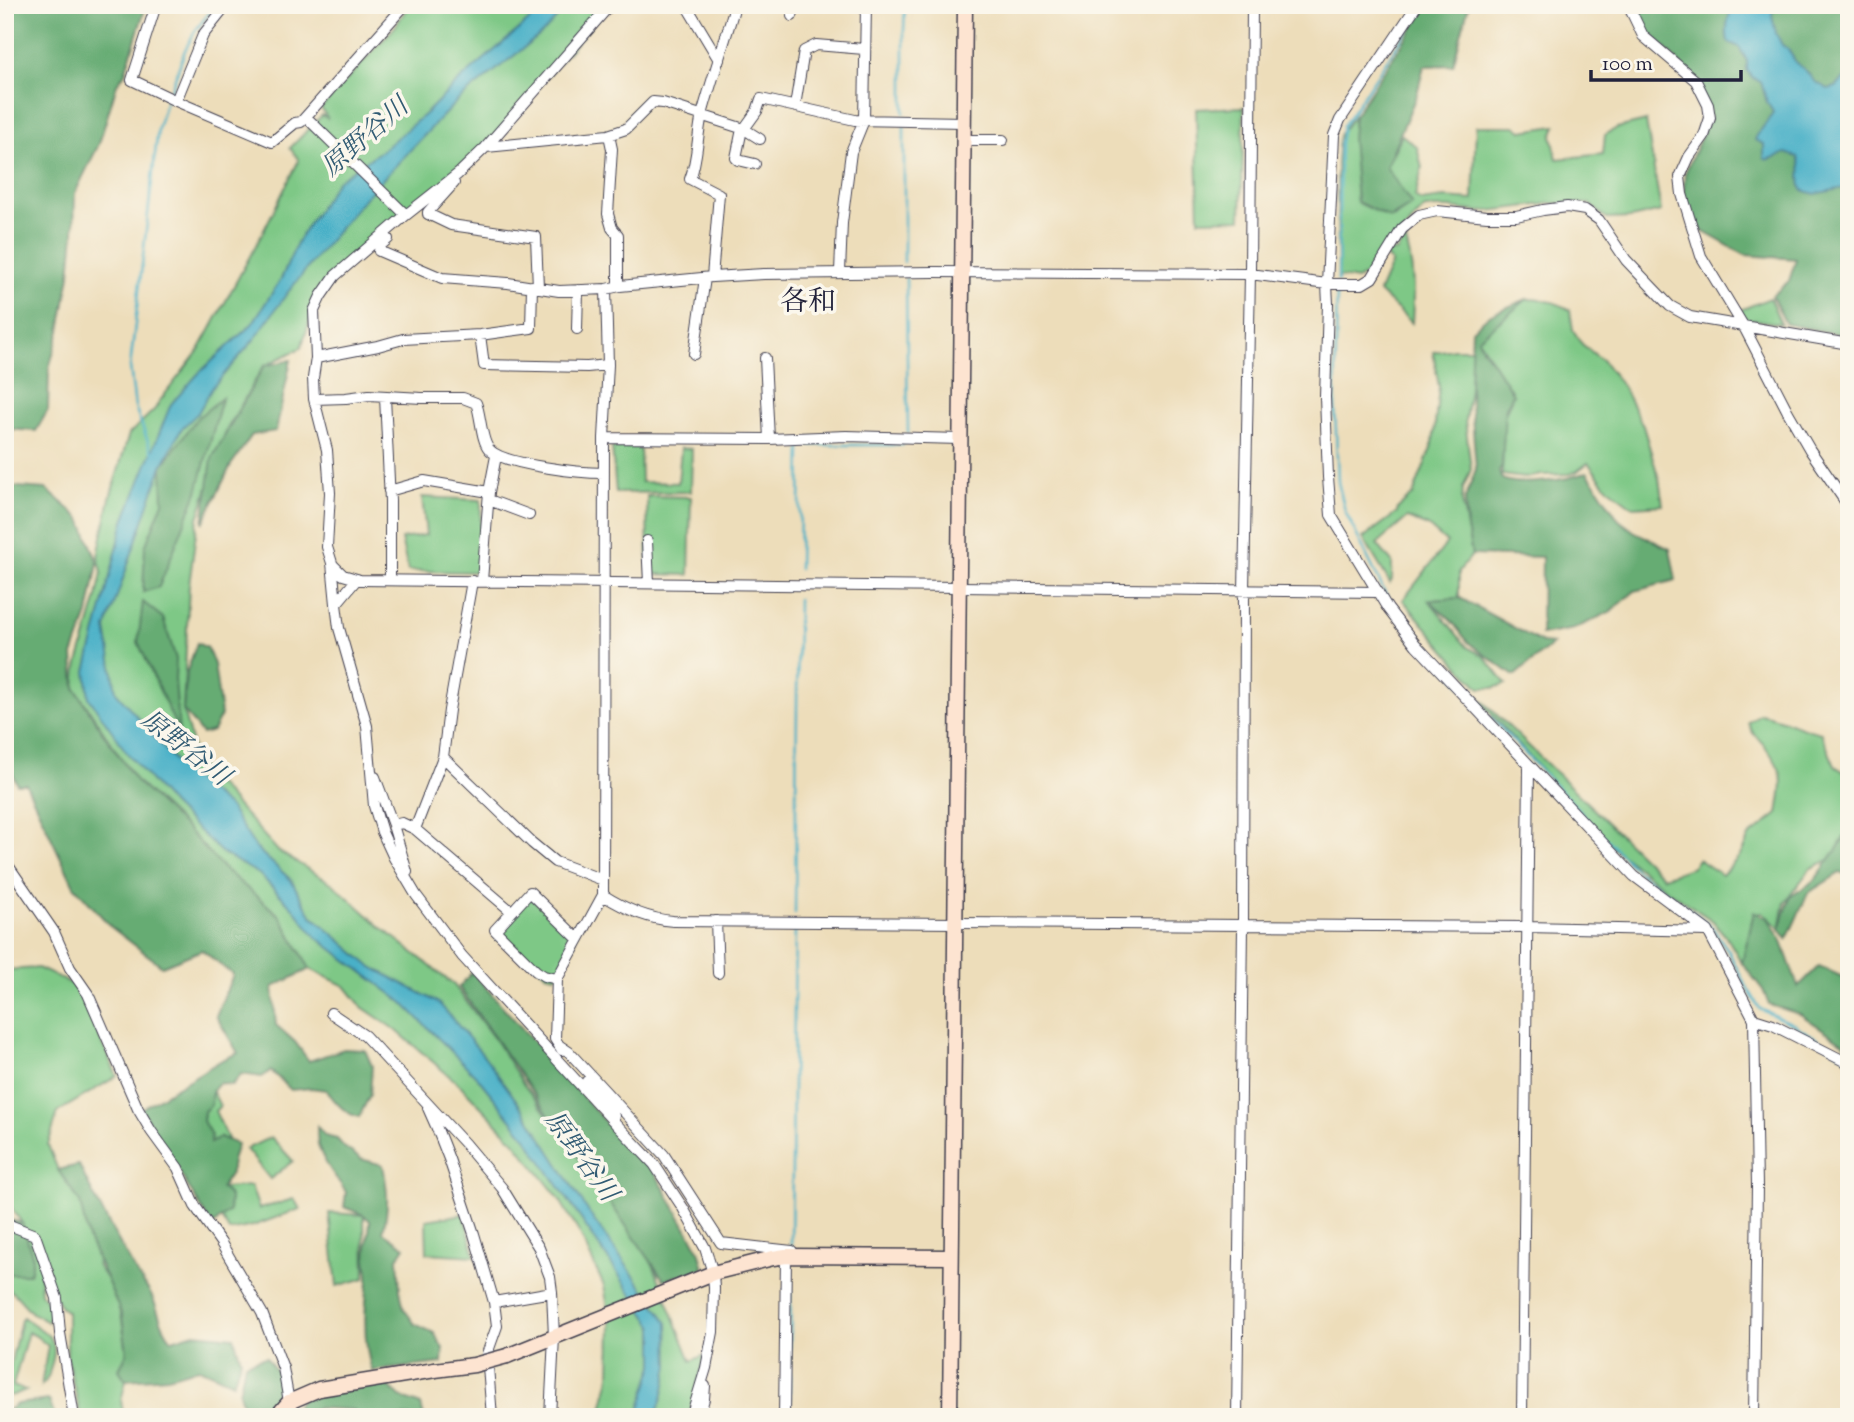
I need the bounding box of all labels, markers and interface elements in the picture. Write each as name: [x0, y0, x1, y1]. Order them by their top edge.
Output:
scale bar: [1591, 38, 1742, 82]
text: 100 m: [1602, 50, 1653, 80]
water label: 原野谷川: [315, 88, 420, 186]
district label: 各和: [780, 283, 836, 323]
water label: 原野谷川: [133, 702, 240, 797]
water label: 原野谷川: [534, 1104, 627, 1212]

